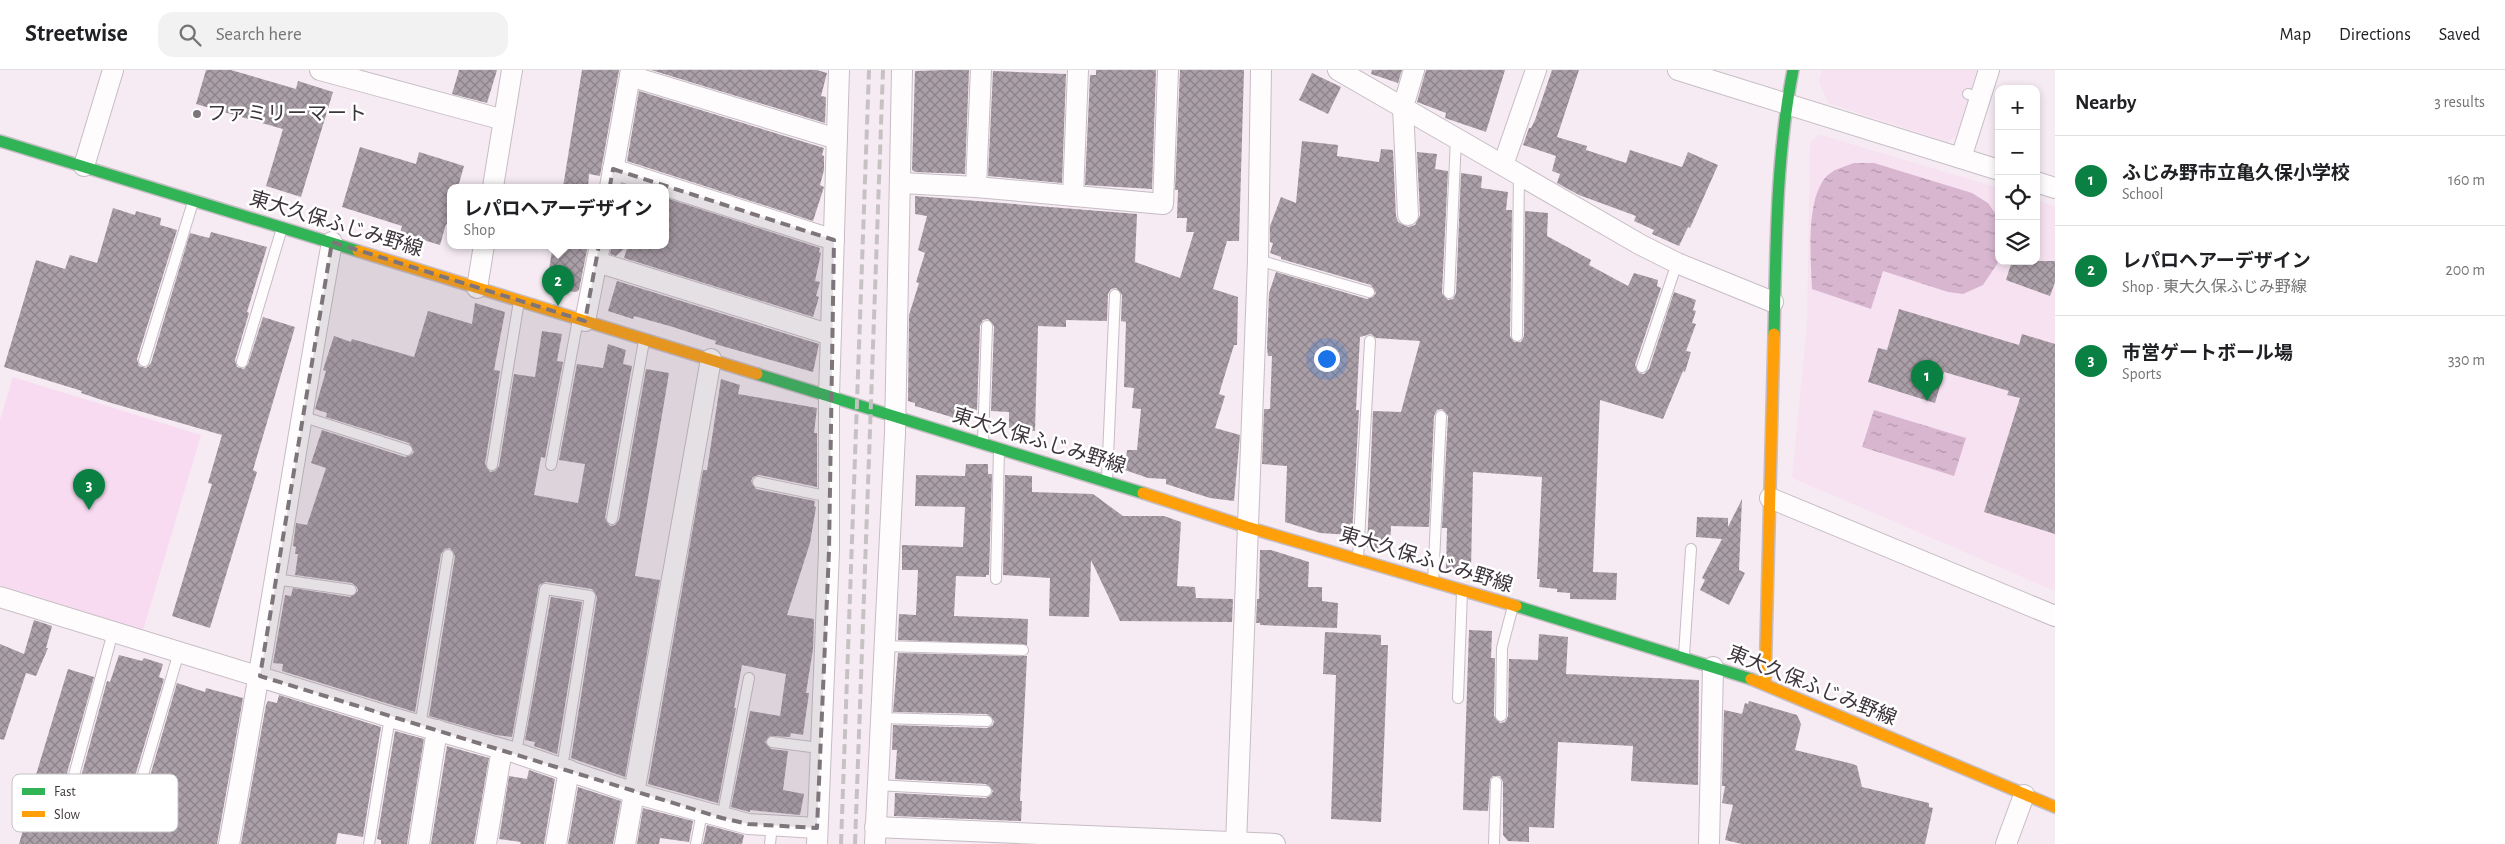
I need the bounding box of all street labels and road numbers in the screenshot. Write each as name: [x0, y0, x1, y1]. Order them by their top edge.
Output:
street label: 東大久保ふじみ野線: [247, 186, 426, 260]
street label: 東大久保ふじみ野線: [950, 403, 1129, 477]
street label: 東大久保ふじみ野線: [1337, 522, 1516, 596]
street label: 東大久保ふじみ野線: [1725, 641, 1900, 729]

